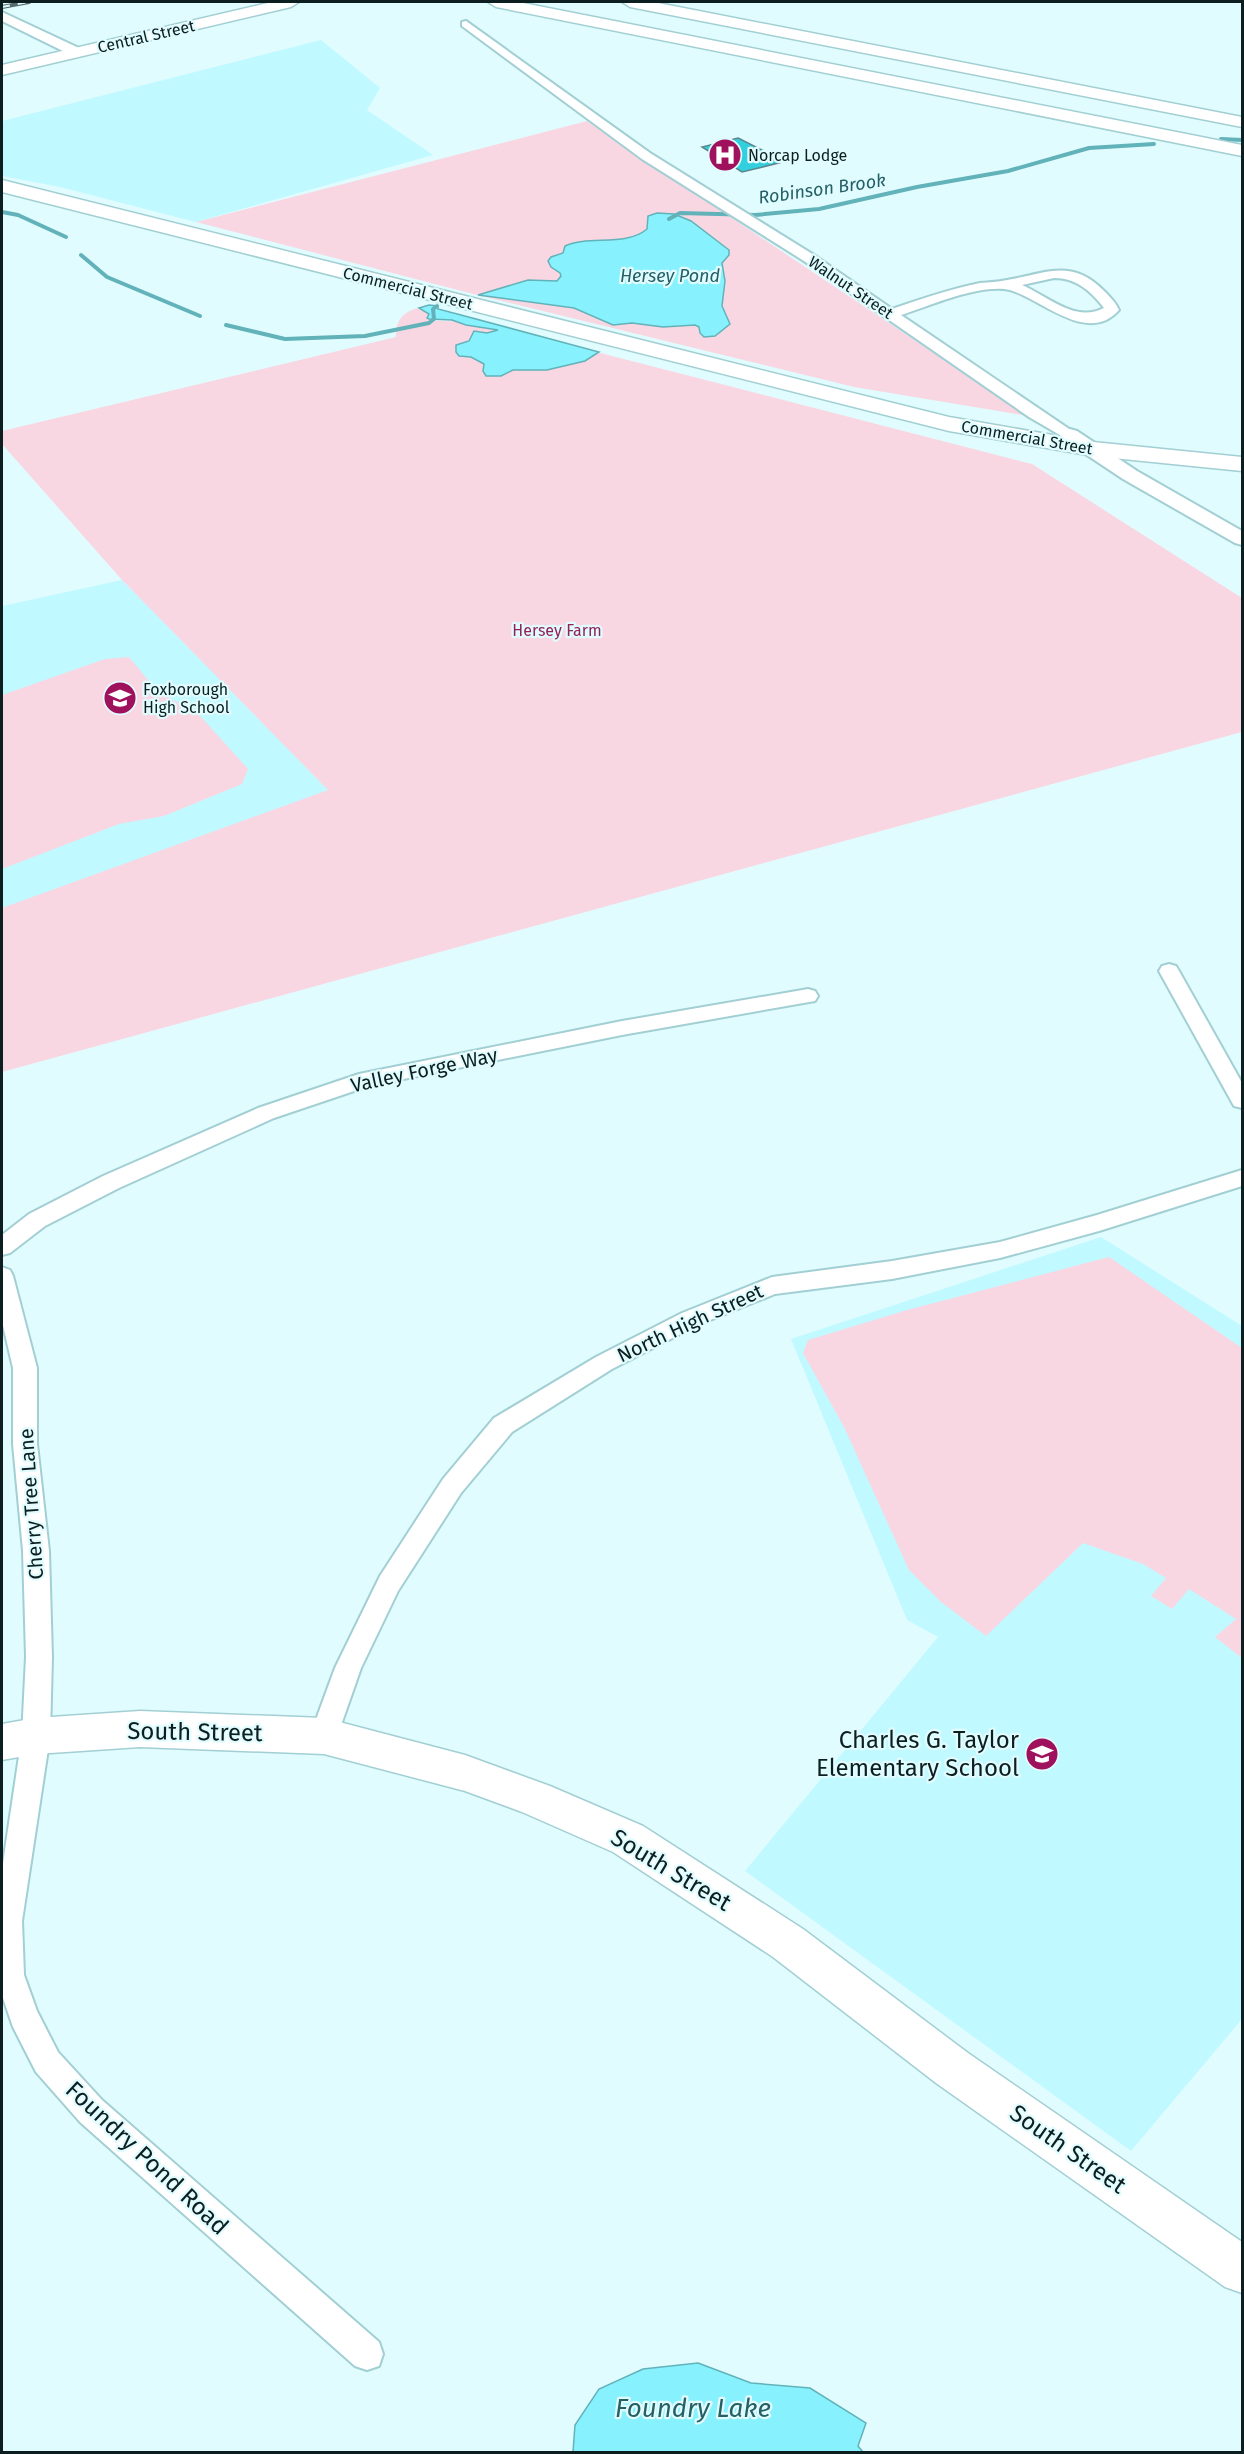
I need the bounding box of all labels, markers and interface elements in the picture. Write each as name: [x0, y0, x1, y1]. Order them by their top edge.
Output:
street label: Central Street: [96, 16, 197, 57]
hospital icon: Norcap Lodge: [707, 137, 743, 173]
place label: Norcap Lodge: [748, 146, 847, 165]
water label: Robinson Brook: [757, 169, 887, 209]
street label: Walnut Street: [805, 252, 897, 323]
street label: Commercial Street: [341, 263, 475, 314]
water label: Hersey Pond: [620, 265, 721, 287]
street label: Commercial Street: [960, 417, 1094, 458]
park label: Hersey Farm: [512, 621, 602, 640]
school or university icon: Foxborough High School: [102, 680, 138, 716]
place label: Foxborough High School: [143, 680, 230, 717]
street label: Valley Forge Way: [348, 1043, 500, 1097]
street label: North High Street: [613, 1278, 767, 1367]
street label: Cherry Tree Lane: [14, 1428, 48, 1580]
street label: South Street: [127, 1717, 263, 1747]
place label: Charles G. Taylor Elementary School: [816, 1726, 1020, 1782]
school or university icon: Charles G. Taylor Elementary School: [1024, 1736, 1060, 1772]
street label: South Street: [606, 1823, 736, 1917]
street label: Foundry Pond Road: [60, 2075, 234, 2241]
street label: South Street: [1005, 2099, 1132, 2199]
water label: Foundry Lake: [615, 2393, 771, 2424]

